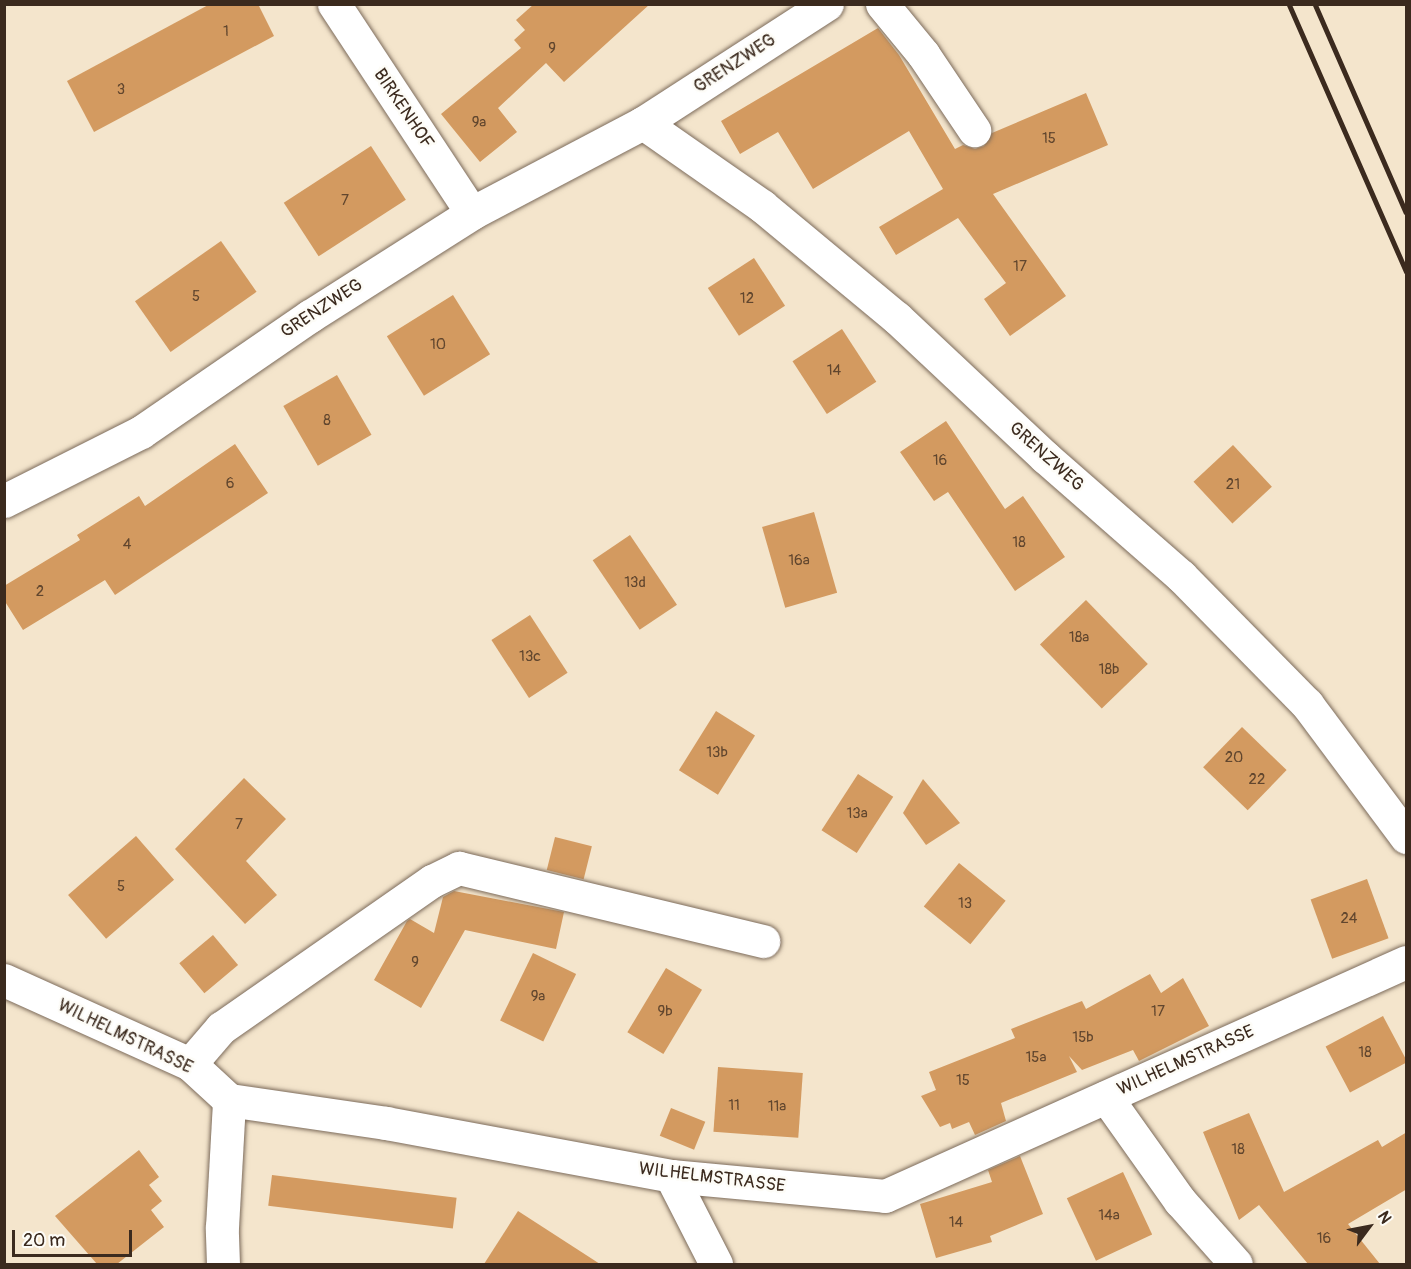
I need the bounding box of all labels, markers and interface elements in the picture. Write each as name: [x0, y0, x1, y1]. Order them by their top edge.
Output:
house number: 1: [223, 23, 229, 41]
street label: GRENZWEG: [690, 30, 780, 98]
house number: 9: [548, 40, 556, 58]
street label: BIRKENHOF: [368, 65, 438, 153]
house number: 3: [117, 81, 125, 99]
house number: 9a: [472, 114, 486, 132]
house number: 15: [1042, 130, 1056, 148]
house number: 7: [341, 192, 349, 210]
house number: 17: [1013, 258, 1027, 276]
street label: GRENZWEG: [277, 275, 367, 343]
house number: 5: [192, 288, 200, 306]
house number: 12: [740, 290, 754, 308]
house number: 10: [430, 336, 446, 354]
house number: 14: [827, 362, 841, 380]
house number: 8: [323, 412, 331, 430]
street label: GRENZWEG: [1004, 418, 1088, 496]
house number: 16: [933, 452, 947, 470]
house number: 6: [226, 475, 234, 493]
house number: 21: [1226, 476, 1240, 494]
house number: 18: [1012, 534, 1026, 552]
house number: 4: [123, 536, 131, 554]
house number: 16a: [788, 552, 810, 570]
house number: 13d: [624, 574, 646, 592]
house number: 2: [36, 583, 44, 601]
house number: 18a: [1069, 629, 1089, 647]
house number: 13c: [519, 648, 541, 666]
house number: 18b: [1099, 661, 1119, 679]
house number: 13b: [706, 744, 728, 762]
house number: 20: [1225, 749, 1243, 767]
house number: 22: [1249, 771, 1265, 789]
house number: 13a: [846, 805, 868, 823]
house number: 7: [235, 816, 243, 834]
house number: 5: [117, 878, 125, 896]
house number: 13: [958, 895, 972, 913]
house number: 24: [1340, 910, 1358, 928]
house number: 9: [411, 954, 419, 972]
house number: 9a: [531, 988, 545, 1006]
street label: WILHELMSTRASSE: [54, 995, 196, 1079]
house number: 9b: [657, 1003, 673, 1021]
house number: 17: [1151, 1003, 1165, 1021]
street label: WILHELMSTRASSE: [1114, 1021, 1258, 1101]
house number: 15b: [1072, 1029, 1094, 1047]
house number: 18: [1358, 1044, 1372, 1062]
house number: 15a: [1026, 1049, 1046, 1067]
house number: 15: [956, 1072, 970, 1090]
house number: 11: [728, 1097, 740, 1115]
house number: 11a: [768, 1098, 786, 1116]
house number: 18: [1231, 1141, 1245, 1159]
street label: WILHELMSTRASSE: [638, 1158, 786, 1198]
north arrow: [1339, 1197, 1399, 1257]
house number: 14a: [1098, 1207, 1120, 1225]
text: N: [1373, 1208, 1396, 1227]
house number: 14: [949, 1214, 963, 1232]
scale bar: [15, 1218, 135, 1256]
text: 20 m: [23, 1229, 65, 1252]
house number: 16: [1317, 1230, 1331, 1248]

